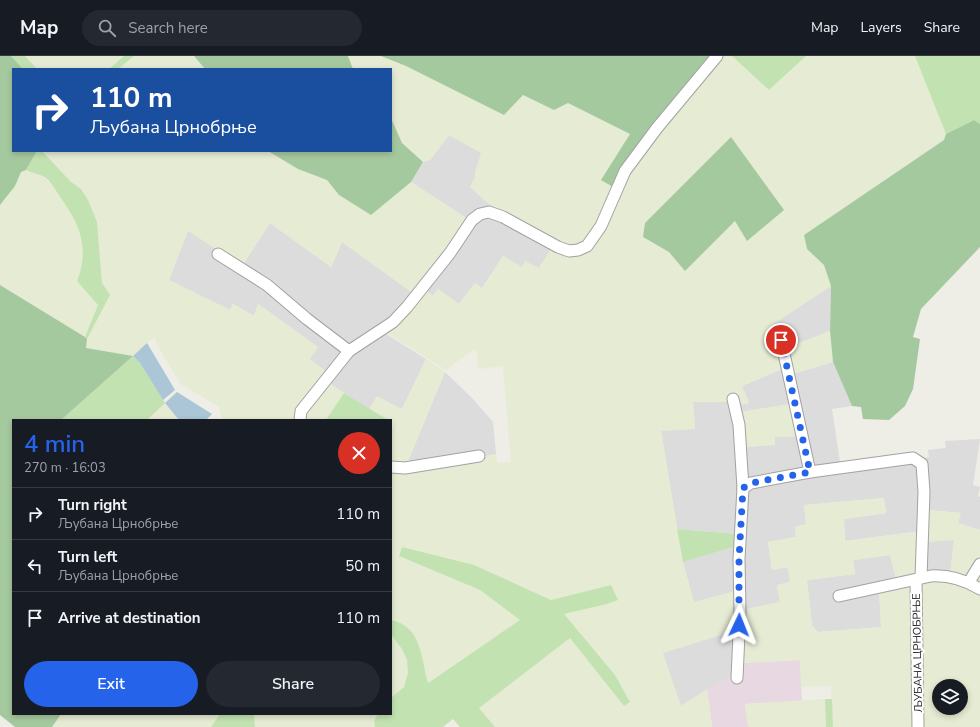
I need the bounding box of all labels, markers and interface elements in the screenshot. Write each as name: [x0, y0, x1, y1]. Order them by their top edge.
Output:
search box: [82, 10, 362, 46]
text: Map: [20, 15, 58, 41]
icon: search: [96, 17, 118, 39]
text: Search here: [128, 18, 208, 38]
text: Map: [811, 18, 838, 37]
text: Layers: [860, 18, 902, 37]
text: Share: [924, 18, 960, 37]
text: 110 m: [90, 79, 173, 117]
icon: right: [24, 84, 76, 136]
text: Љубана Црнобрње: [90, 115, 257, 139]
pin: [764, 323, 798, 357]
icon: arrive: [770, 329, 792, 351]
text: 4 min: [24, 428, 85, 460]
button: close: [338, 432, 380, 474]
text: 270 m · 16:03: [24, 459, 106, 477]
text: Turn right: [58, 495, 127, 515]
icon: right: [24, 503, 46, 525]
text: 110 m: [336, 504, 380, 524]
text: Љубана Црнобрње: [58, 515, 178, 533]
text: Turn left: [58, 547, 117, 567]
icon: left: [24, 555, 46, 577]
text: 50 m: [345, 556, 380, 576]
text: Љубана Црнобрње: [58, 567, 178, 585]
street label: ЉУБАНА ЦРНОБРЊЕ: [909, 593, 926, 713]
position arrow: [718, 604, 760, 646]
icon: arrive: [24, 607, 46, 629]
text: Arrive at destination: [58, 608, 201, 628]
text: 110 m: [336, 608, 380, 628]
button: Exit: [24, 661, 198, 707]
button: Share: [206, 661, 380, 707]
map controls: [932, 679, 968, 715]
button: layers: [932, 679, 968, 715]

